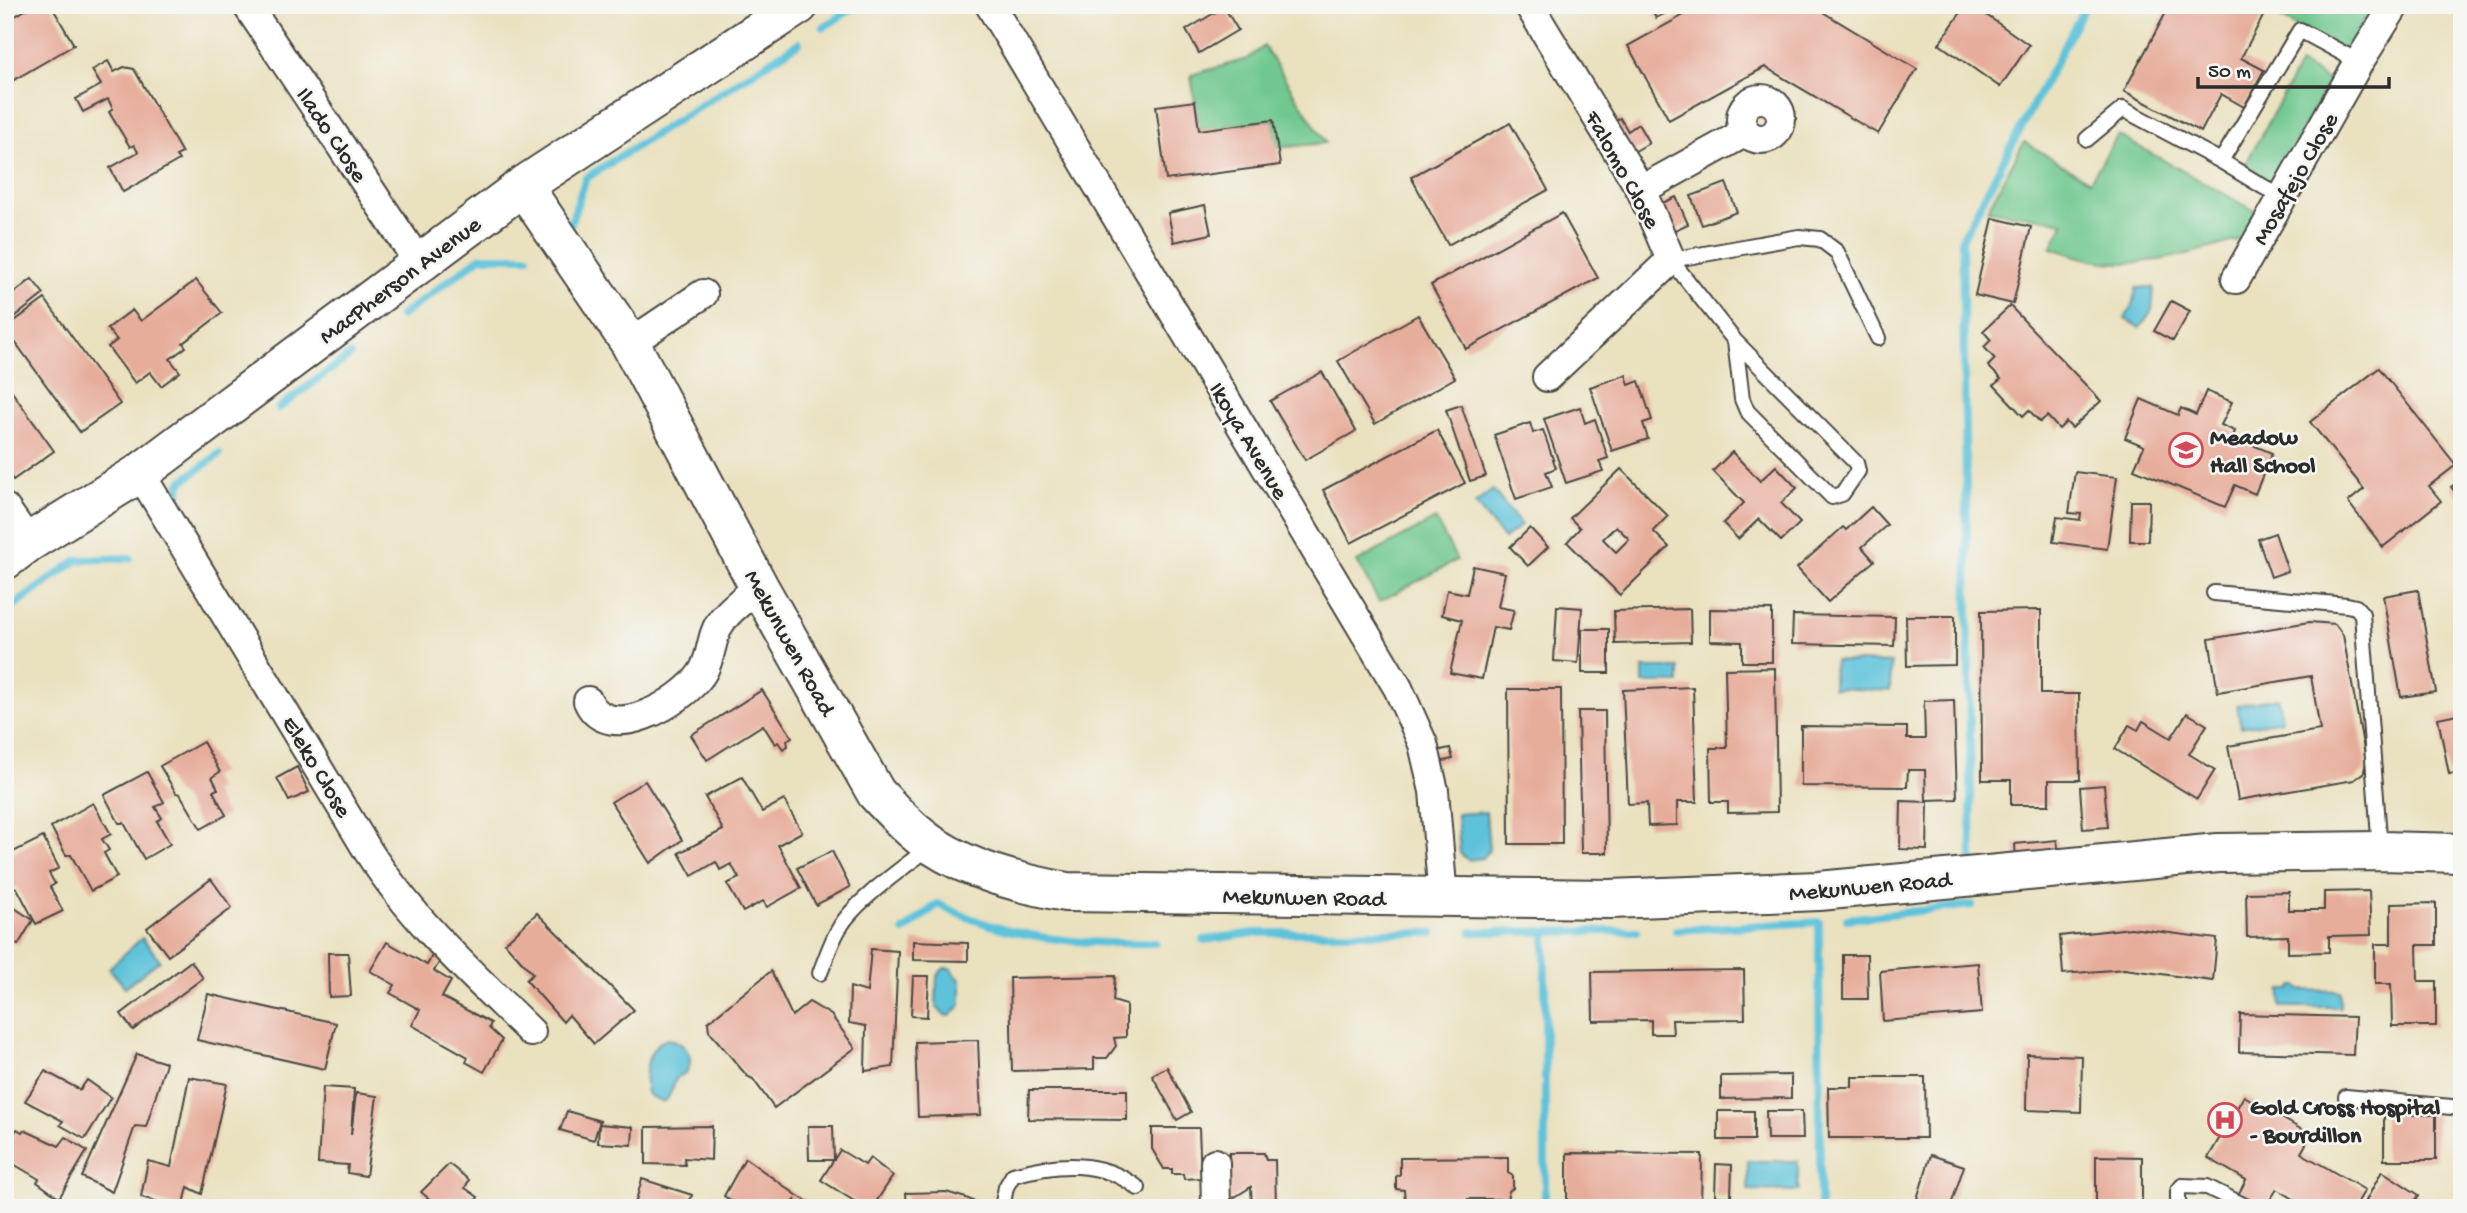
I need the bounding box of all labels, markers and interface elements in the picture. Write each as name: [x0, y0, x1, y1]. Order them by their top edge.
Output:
scale bar: [2198, 46, 2388, 90]
text: 50 m: [2208, 61, 2251, 86]
street label: Ilado Close: [288, 83, 373, 190]
street label: Falomo Close: [1576, 106, 1666, 235]
street label: Mosafejo Close: [2247, 108, 2347, 251]
street label: MacPherson Avenue: [314, 211, 488, 352]
street label: Ikoya Avenue: [1201, 378, 1294, 506]
place label: Meadow Hall School: [2210, 425, 2316, 482]
school or university icon: Meadow Hall School: [2167, 431, 2205, 469]
street label: Mekunwen Road: [736, 565, 841, 724]
street label: Eleko Close: [273, 712, 357, 824]
street label: Mekunwen Road: [1788, 867, 1955, 910]
street label: Mekunwen Road: [1222, 884, 1388, 915]
place label: Gold Cross Hospital - Bourdillon: [2250, 1095, 2440, 1152]
hospital icon: Gold Cross Hospital - Bourdillon: [2206, 1101, 2244, 1139]

